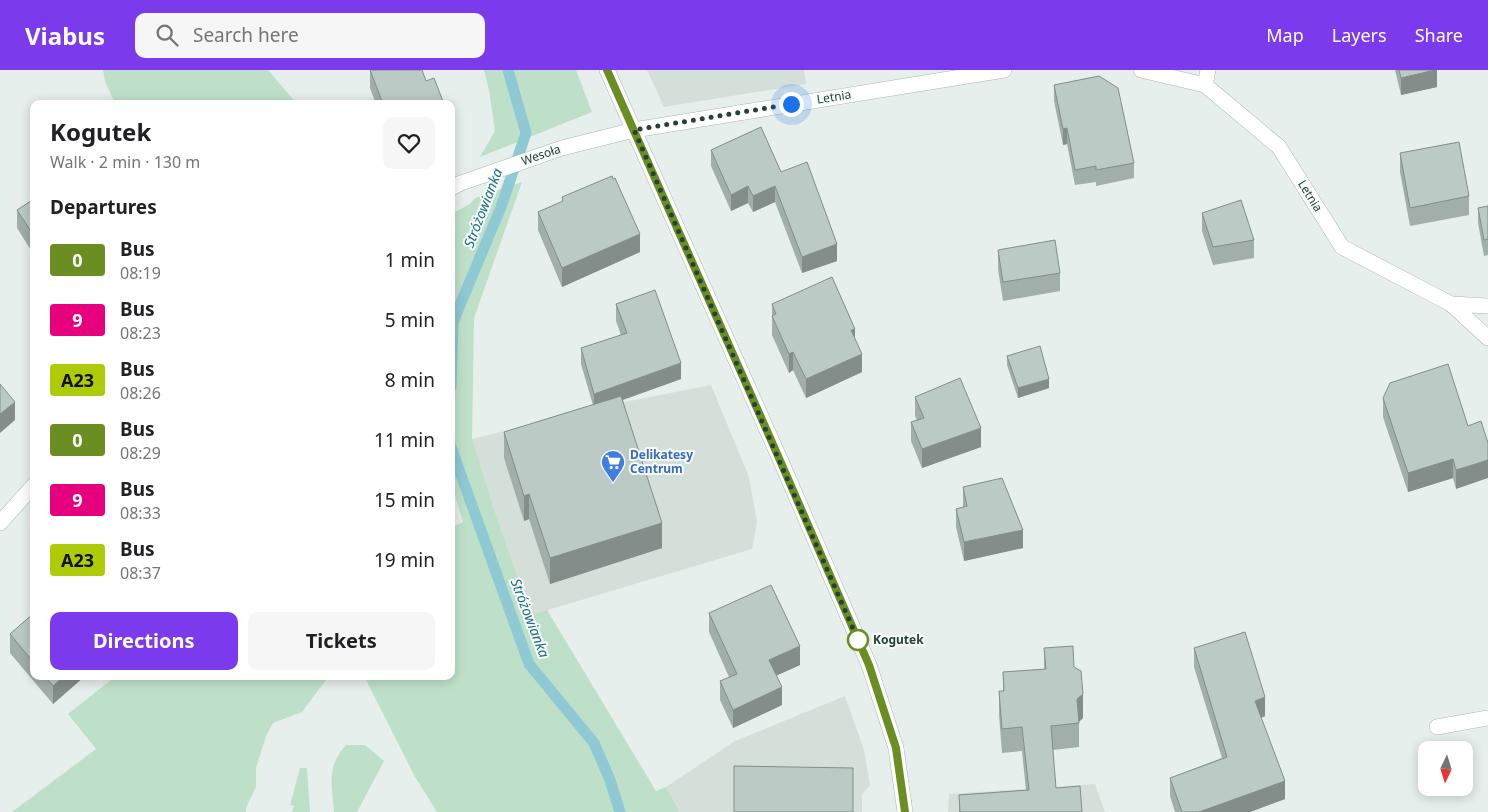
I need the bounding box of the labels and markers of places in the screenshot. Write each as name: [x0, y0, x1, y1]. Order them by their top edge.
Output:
place label: Delikatesy Centrum: [630, 446, 693, 477]
supermarket icon: Delikatesy Centrum: [600, 449, 626, 483]
marker: Kogutek: [847, 629, 869, 651]
place label: Kogutek: [873, 631, 924, 648]

